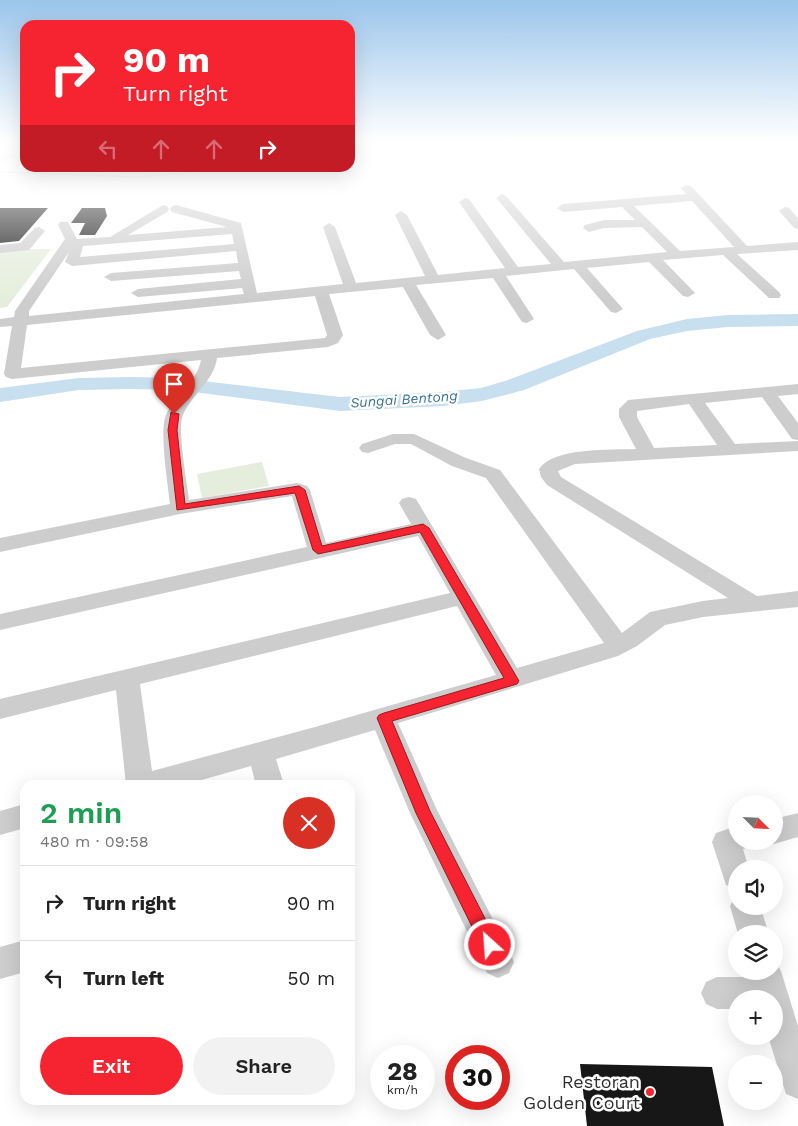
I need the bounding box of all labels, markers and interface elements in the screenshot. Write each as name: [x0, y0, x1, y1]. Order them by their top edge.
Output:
text: 90 m: [123, 39, 210, 81]
icon: right: [40, 40, 105, 105]
text: Turn right: [123, 81, 228, 106]
icon: left: [94, 135, 122, 163]
icon: ahead: [147, 135, 175, 163]
icon: ahead: [200, 135, 228, 163]
icon: right: [253, 135, 281, 163]
pin: [153, 363, 195, 414]
icon: arrive: [160, 370, 188, 398]
water label: Sungai Bentong: [350, 387, 459, 411]
text: 2 min: [40, 795, 122, 830]
north arrow: [728, 795, 782, 850]
map controls: [728, 795, 783, 1110]
button: close: [283, 797, 335, 849]
text: 480 m · 09:58: [40, 832, 149, 851]
button: sound: [728, 860, 783, 915]
icon: right: [40, 889, 68, 917]
text: Turn right: [83, 892, 176, 915]
text: 90 m: [287, 892, 335, 915]
position arrow: [463, 918, 515, 970]
button: layers: [728, 925, 783, 980]
icon: left: [40, 964, 68, 992]
text: Turn left: [83, 967, 164, 990]
text: 50 m: [288, 967, 335, 990]
button: +: [728, 990, 783, 1045]
button: Exit: [40, 1037, 183, 1095]
button: Share: [193, 1037, 335, 1095]
speed limit sign: 30: [445, 1045, 510, 1110]
button: −: [728, 1055, 783, 1110]
text: 28: [387, 1057, 418, 1086]
place label: Restoran Golden Court: [523, 1071, 640, 1113]
text: km/h: [387, 1083, 418, 1097]
marker: Restoran Golden Court: [644, 1086, 656, 1098]

